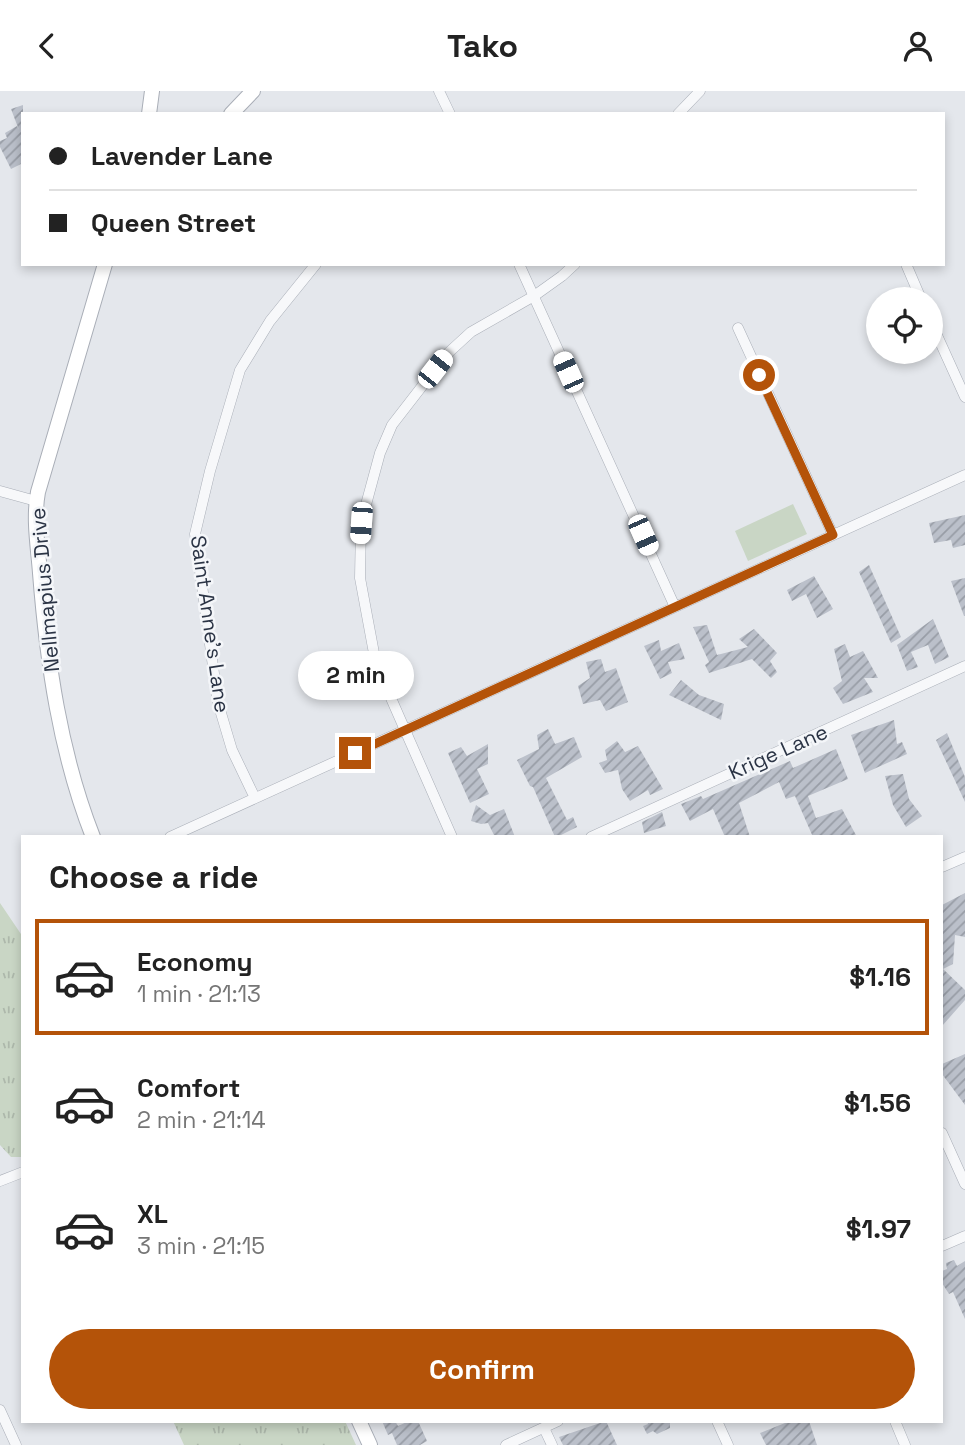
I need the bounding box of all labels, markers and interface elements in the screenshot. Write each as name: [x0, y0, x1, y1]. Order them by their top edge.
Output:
text: Tako: [447, 26, 518, 66]
icon: back: [28, 27, 66, 65]
icon: person: [899, 27, 937, 65]
text: Lavender Lane: [91, 139, 273, 173]
text: Queen Street: [91, 206, 256, 240]
map controls: [866, 287, 943, 364]
button: locate: [866, 287, 943, 364]
car: [414, 346, 457, 392]
car: [550, 349, 587, 395]
route start: [743, 359, 775, 391]
car: [350, 501, 373, 545]
street label: Nellmapius Drive: [24, 507, 65, 673]
car: [625, 512, 662, 558]
street label: Saint Anne's Lane: [185, 534, 236, 714]
callout: 2 min: [297, 651, 413, 701]
text: 2 min: [326, 660, 386, 690]
street label: Krige Lane: [724, 718, 832, 785]
route end: [339, 737, 371, 769]
text: Choose a ride: [49, 857, 259, 897]
text: Economy: [137, 945, 253, 979]
icon: car: [53, 946, 116, 1009]
text: $1.16: [849, 960, 911, 994]
text: 1 min · 21:13: [137, 979, 261, 1009]
text: Comfort: [137, 1071, 240, 1105]
icon: car: [53, 1072, 116, 1135]
text: $1.56: [844, 1086, 911, 1120]
text: 2 min · 21:14: [137, 1105, 266, 1135]
text: XL: [137, 1197, 168, 1231]
icon: car: [53, 1198, 116, 1261]
text: $1.97: [846, 1212, 911, 1246]
text: 3 min · 21:15: [137, 1231, 265, 1261]
button: Confirm: [49, 1329, 915, 1409]

